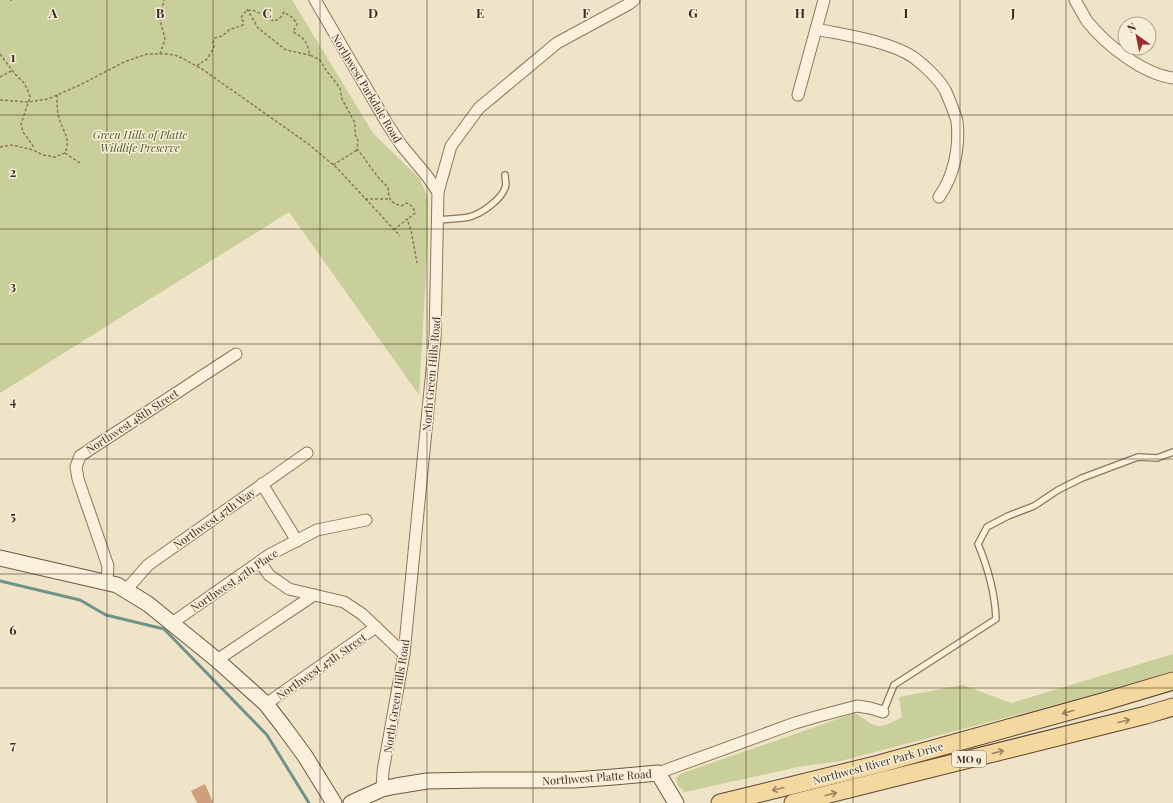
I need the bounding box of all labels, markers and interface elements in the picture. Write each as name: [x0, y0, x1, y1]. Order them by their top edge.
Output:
text: A: [48, 4, 58, 21]
text: B: [156, 4, 165, 21]
text: C: [262, 4, 272, 21]
text: D: [368, 4, 378, 21]
text: E: [476, 4, 484, 21]
text: F: [582, 4, 590, 21]
text: G: [688, 4, 698, 21]
text: H: [795, 4, 805, 21]
text: I: [904, 4, 909, 21]
text: J: [1010, 4, 1016, 21]
north arrow: [1117, 16, 1157, 56]
text: N: [1124, 19, 1139, 36]
street label: Northwest Parkdale Road: [328, 31, 406, 146]
text: 1: [11, 48, 16, 65]
park label: Green Hills of Platte Wildlife Preserve: [93, 127, 188, 155]
text: 2: [10, 163, 17, 180]
text: 3: [10, 277, 16, 294]
street label: North Green Hills Road: [419, 315, 444, 432]
street label: Northwest 48th Street: [83, 385, 181, 457]
text: 4: [10, 392, 17, 409]
street label: Northwest 47th Way: [170, 484, 258, 552]
text: 5: [10, 507, 16, 524]
street label: Northwest 47th Place: [187, 545, 281, 615]
text: 6: [9, 621, 17, 638]
street label: Northwest 47th Street: [273, 629, 369, 703]
street label: North Green Hills Road: [380, 637, 412, 754]
one-way arrow: [1062, 709, 1075, 716]
one-way arrow: [1117, 716, 1130, 724]
text: 7: [10, 736, 16, 753]
street label: Northwest River Park Drive: [811, 738, 945, 788]
one-way arrow: [991, 748, 1004, 755]
road number: MO 9: [952, 751, 986, 767]
street label: Northwest Platte Road: [542, 766, 653, 788]
one-way arrow: [772, 786, 785, 793]
one-way arrow: [824, 789, 837, 797]

